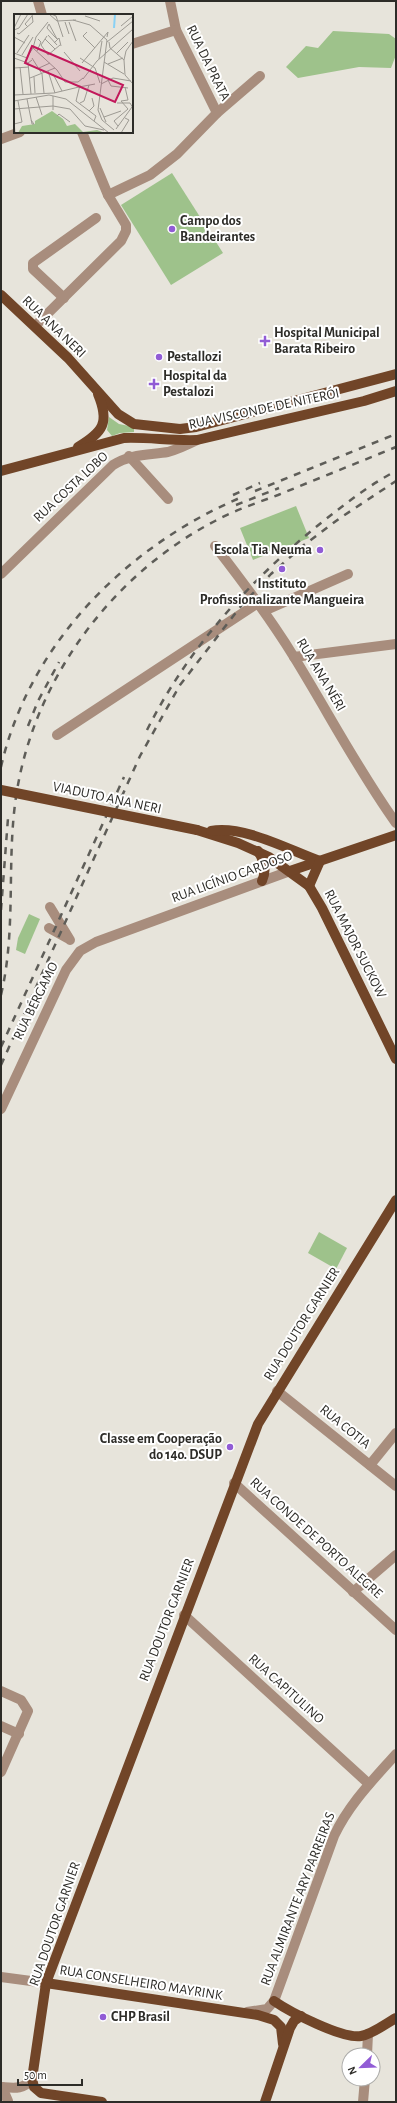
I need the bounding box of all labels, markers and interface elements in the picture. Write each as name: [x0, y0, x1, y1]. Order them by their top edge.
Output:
inset map: [14, 14, 133, 133]
street label: RUA DA PRATA: [184, 23, 232, 103]
place label: Campo dos Bandeirantes: [180, 214, 255, 244]
marker: Campo dos Bandeirantes: [167, 224, 177, 234]
street label: RUA ANA NERI: [20, 293, 88, 361]
place label: Hospital Municipal Barata Ribeiro: [274, 326, 380, 356]
marker: Hospital Municipal Barata Ribeiro: [259, 335, 271, 347]
place label: Pestallozi: [167, 350, 222, 364]
marker: Pestallozi: [154, 352, 164, 362]
place label: Hospital da Pestalozi: [163, 369, 227, 399]
marker: Hospital da Pestalozi: [148, 378, 160, 390]
street label: RUA VISCONDE DE NITERÓI: [187, 383, 341, 432]
street label: RUA COSTA LOBO: [31, 449, 111, 525]
place label: Escola Tia Neuma: [214, 543, 312, 557]
marker: Escola Tia Neuma: [315, 545, 325, 555]
marker: Instituto Profissionalizante Mangueira: [277, 564, 287, 574]
place label: Instituto Profissionalizante Mangueira: [200, 577, 365, 607]
street label: RUA ANA NÉRI: [294, 635, 351, 714]
street label: VIADUTO ANA NERI: [51, 780, 163, 816]
street label: RUA LICÍNIO CARDOSO: [169, 846, 294, 905]
street label: RUA MAJOR SUCKOW: [322, 887, 389, 1001]
street label: RUA BÉRGAMO: [8, 958, 61, 1042]
street label: RUA DOUTOR GARNIER: [261, 1265, 343, 1383]
street label: RUA COTIA: [317, 1402, 373, 1452]
place label: Classe em Cooperação do 14o. DSUP: [100, 1432, 222, 1462]
marker: Classe em Cooperação do 14o. DSUP: [225, 1442, 235, 1452]
street label: RUA CONDE DE PORTO ALEGRE: [247, 1475, 385, 1601]
street label: RUA DOUTOR GARNIER: [137, 1556, 197, 1683]
street label: RUA CAPITULINO: [246, 1652, 326, 1726]
street label: RUA ALMIRANTE ARY PARREIRAS: [258, 1810, 338, 1988]
street label: RUA DOUTOR GARNIER: [27, 1860, 83, 1988]
street label: RUA CONSELHEIRO MAYRINK: [59, 1963, 224, 2003]
place label: CHP Brasil: [111, 2010, 170, 2024]
marker: CHP Brasil: [98, 2012, 108, 2022]
north arrow: [341, 2047, 381, 2087]
scale bar: [18, 2061, 82, 2087]
text: N: [346, 2065, 359, 2076]
text: 50 m: [24, 2069, 47, 2081]

